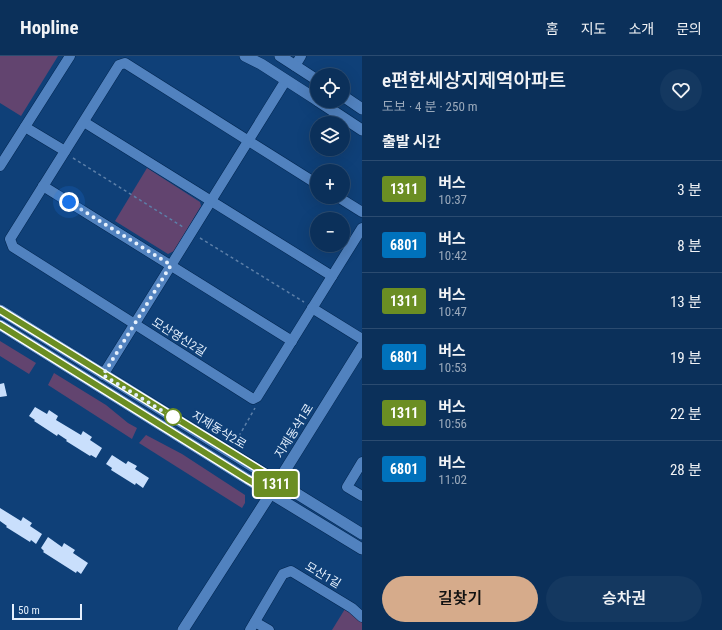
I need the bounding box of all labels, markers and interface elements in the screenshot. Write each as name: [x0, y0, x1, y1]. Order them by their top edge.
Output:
text: Hopline: [20, 16, 79, 39]
text: 홈: [546, 21, 559, 37]
text: 지도: [581, 21, 606, 37]
text: 소개: [628, 21, 654, 37]
text: 문의: [676, 21, 702, 37]
map controls: [310, 68, 350, 252]
button: locate: [310, 68, 350, 108]
text: e편한세상지제역아파트: [382, 69, 566, 92]
button: heart: [660, 69, 702, 111]
text: 도보 · 4 분 · 250 m: [382, 99, 478, 114]
button: layers: [310, 116, 350, 156]
text: 출발 시간: [382, 133, 441, 151]
button: +: [310, 164, 350, 204]
text: 버스: [438, 174, 466, 192]
text: 1311: [390, 181, 418, 197]
text: 3 분: [677, 181, 702, 199]
your location: [59, 192, 79, 212]
text: 10:37: [438, 192, 467, 207]
button: −: [310, 212, 350, 252]
text: 버스: [438, 230, 466, 248]
text: 6801: [390, 237, 418, 253]
text: 8 분: [677, 237, 702, 255]
text: 10:42: [438, 248, 467, 263]
text: 버스: [438, 286, 466, 304]
text: 1311: [390, 293, 418, 309]
text: 13 분: [670, 293, 702, 311]
text: 10:47: [438, 304, 467, 319]
street label: 모산영신2길: [149, 315, 209, 359]
text: 버스: [438, 342, 466, 360]
text: 6801: [390, 349, 418, 365]
text: 19 분: [670, 349, 702, 367]
text: 10:53: [438, 360, 467, 375]
text: 버스: [438, 398, 466, 416]
street label: 지제동삭1로: [272, 401, 316, 461]
text: 1311: [390, 405, 418, 421]
text: 22 분: [670, 405, 702, 423]
unlabelled marker: [164, 408, 182, 426]
street label: 지제동삭2로: [189, 408, 249, 452]
text: 10:56: [438, 416, 467, 431]
text: 버스: [438, 454, 466, 472]
text: 6801: [390, 461, 418, 477]
text: 28 분: [670, 461, 702, 479]
line badge: 1311: [248, 471, 304, 497]
text: 11:02: [438, 472, 467, 487]
text: 1311: [262, 476, 290, 492]
street label: 모산1길: [303, 559, 343, 591]
button: 길찾기: [382, 576, 538, 622]
button: 승차권: [546, 576, 702, 622]
scale bar: [12, 602, 82, 621]
text: 50 m: [18, 604, 40, 617]

